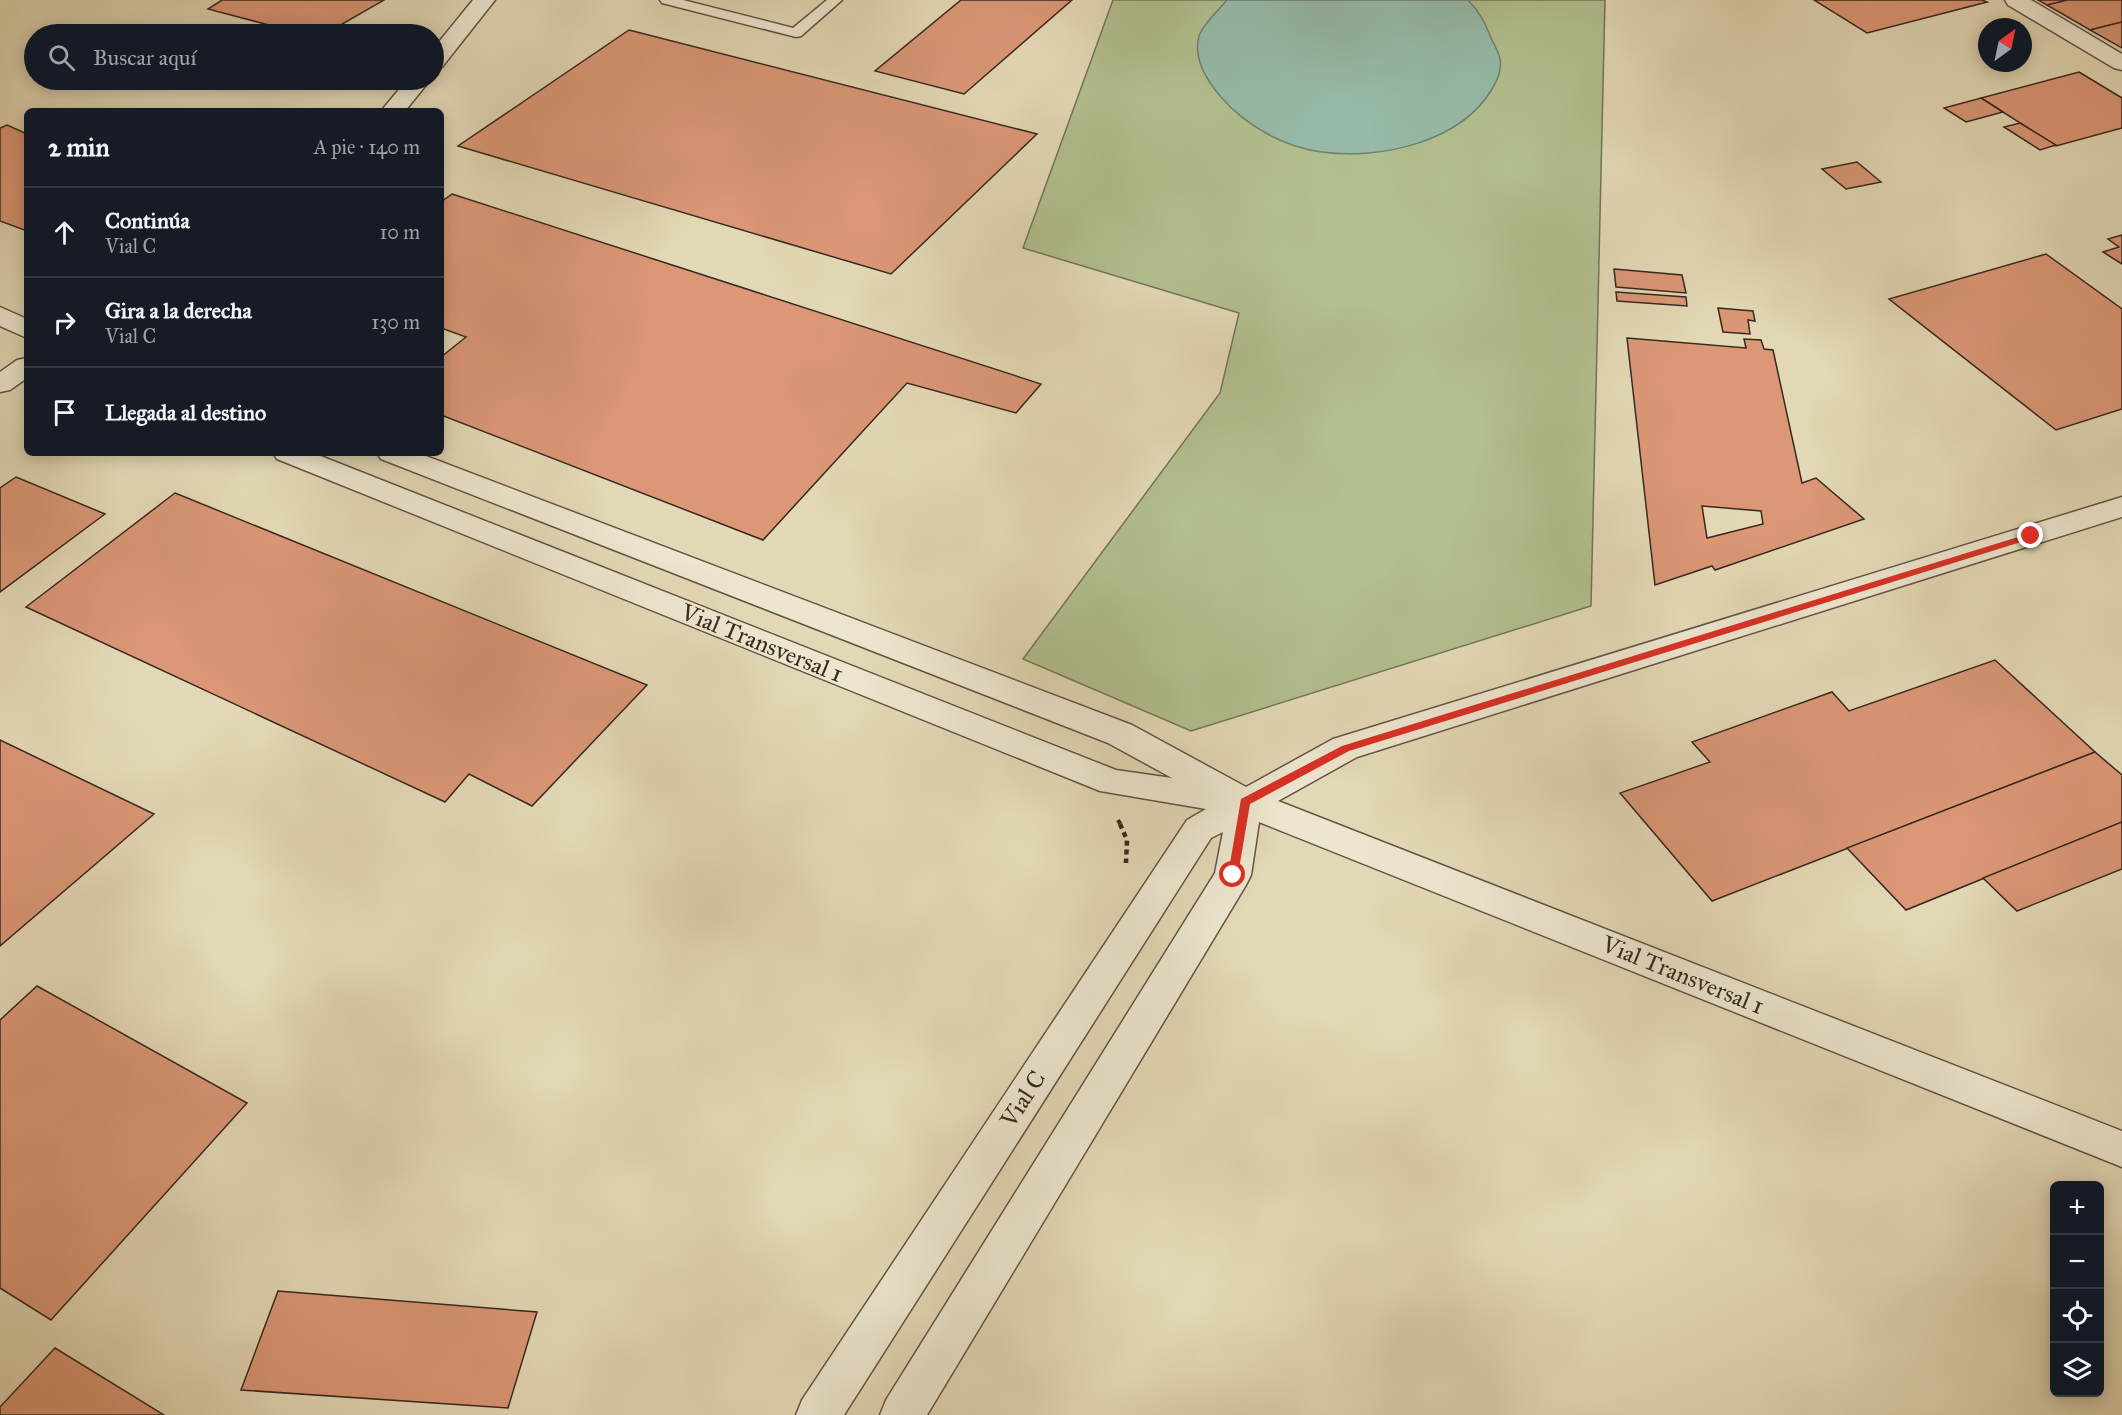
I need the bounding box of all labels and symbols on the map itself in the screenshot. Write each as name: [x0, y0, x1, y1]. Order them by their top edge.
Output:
north arrow: [1978, 18, 2032, 72]
route end: [2017, 522, 2043, 548]
street label: Vial Transversal 1: [676, 596, 847, 689]
route start: [1219, 861, 1245, 887]
street label: Vial Transversal 1: [1597, 928, 1768, 1021]
street label: Vial C: [993, 1065, 1052, 1134]

